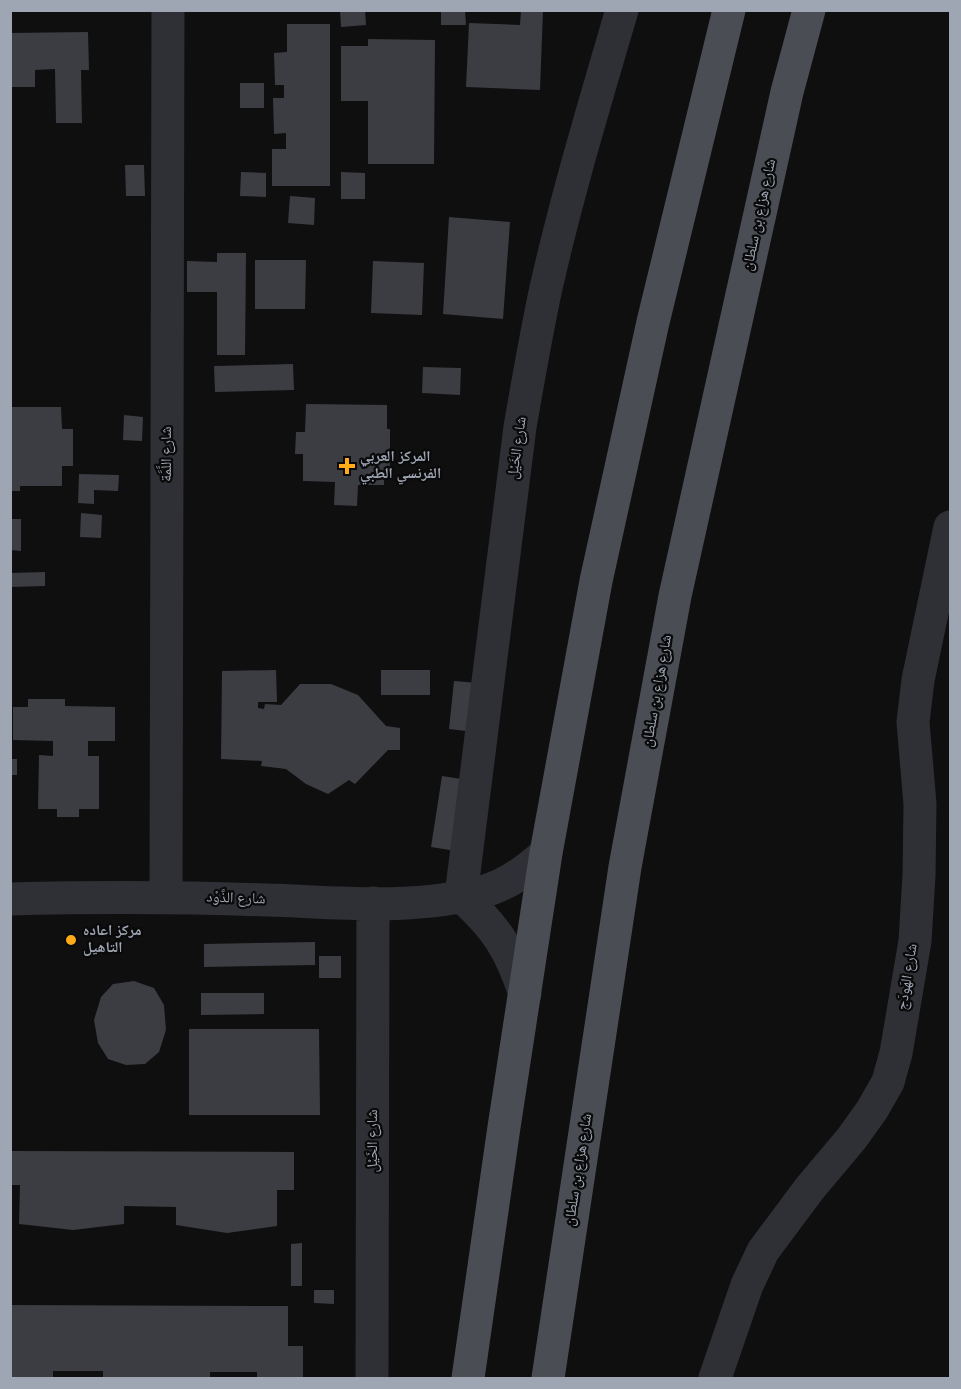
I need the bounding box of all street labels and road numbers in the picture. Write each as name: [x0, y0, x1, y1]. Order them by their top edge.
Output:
street label: شارع هزاع بن سلطان: [739, 157, 781, 273]
street label: شارع الخَيْل: [504, 415, 532, 481]
street label: شارع اللَّمَّة: [155, 426, 177, 482]
street label: شارع هزاع بن سلطان: [639, 633, 677, 749]
street label: شارع الذَّوْد: [206, 887, 266, 910]
street label: شارع الهَودَج: [893, 942, 923, 1012]
street label: شارع الخَيْل: [364, 1109, 383, 1173]
street label: شارع هزاع بن سلطان: [561, 1112, 597, 1228]

